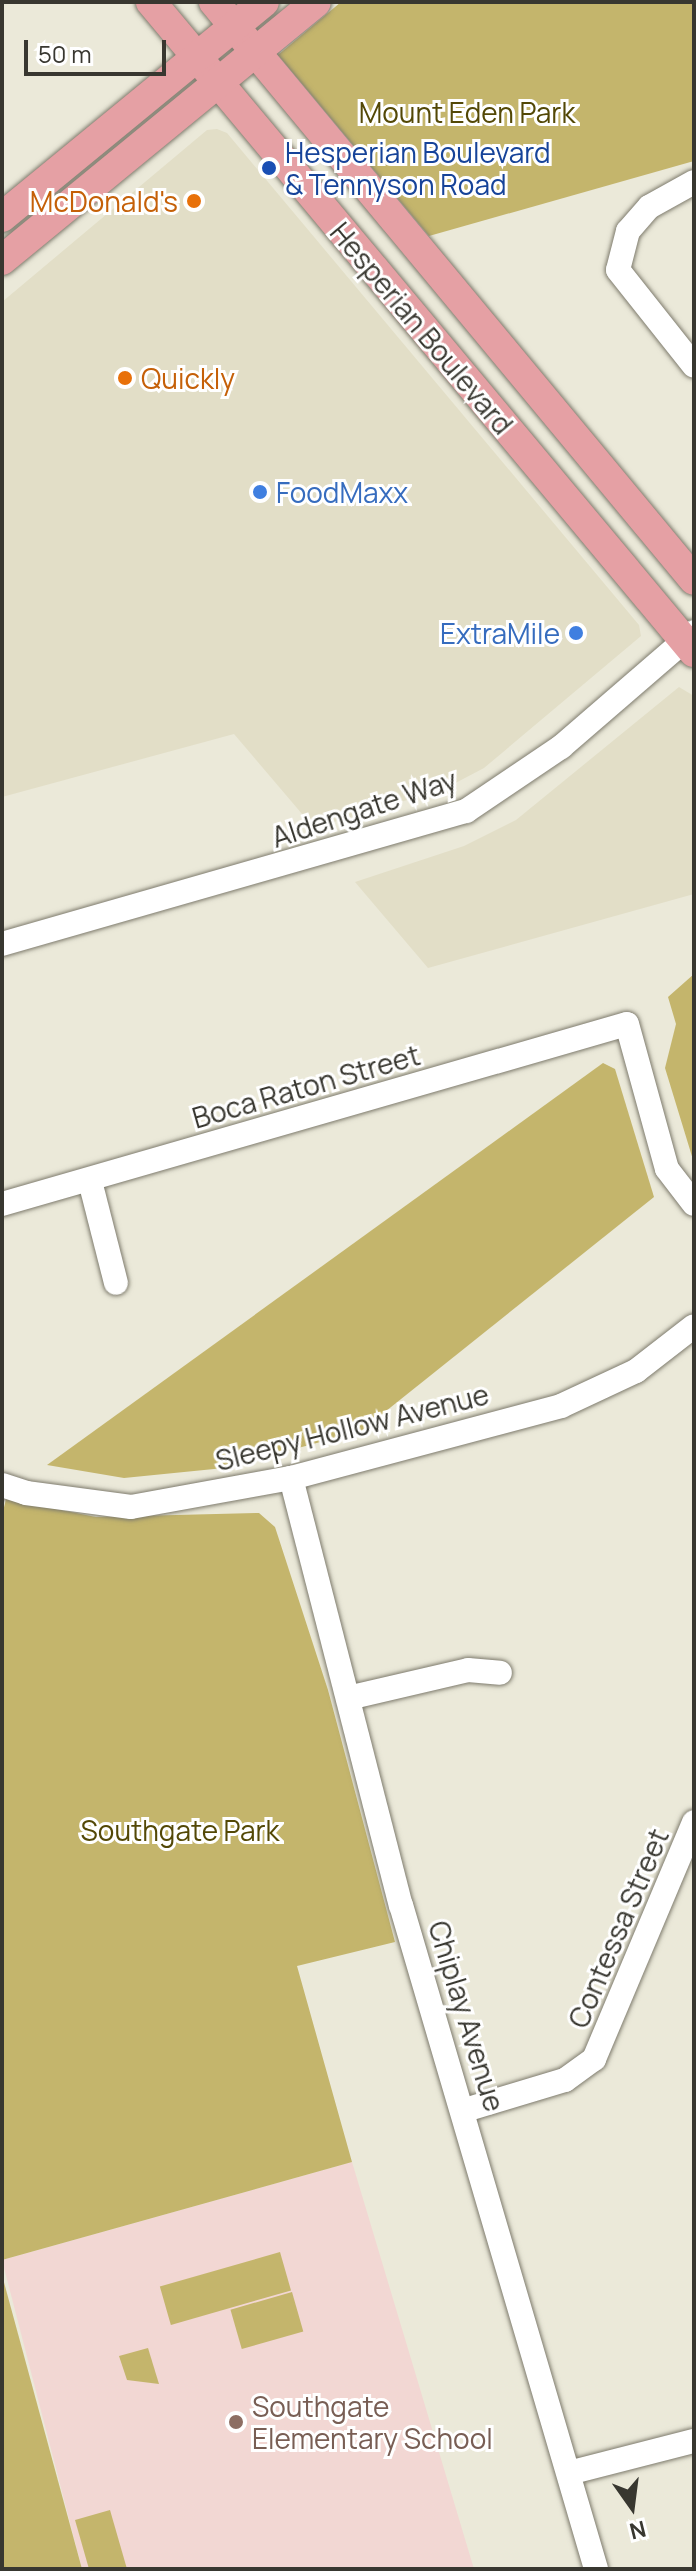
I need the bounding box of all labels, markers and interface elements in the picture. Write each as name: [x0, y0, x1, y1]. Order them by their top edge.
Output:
scale bar: [28, 24, 170, 74]
text: 50 m: [38, 37, 92, 70]
park label: Mount Eden Park: [359, 95, 575, 129]
place label: Hesperian Boulevard & Tennyson Road: [285, 135, 551, 201]
marker: Hesperian Boulevard & Tennyson Road: [260, 159, 278, 177]
place label: McDonald's: [30, 184, 178, 218]
marker: McDonald's: [185, 192, 203, 210]
street label: Hesperian Boulevard: [324, 215, 520, 441]
place label: Quickly: [141, 361, 235, 395]
marker: Quickly: [116, 369, 134, 387]
place label: FoodMaxx: [276, 475, 408, 509]
marker: FoodMaxx: [251, 483, 269, 501]
place label: ExtraMile: [440, 616, 560, 650]
marker: ExtraMile: [567, 624, 585, 642]
street label: Aldengate Way: [267, 762, 461, 854]
street label: Boca Raton Street: [188, 1037, 424, 1135]
street label: Sleepy Hollow Avenue: [212, 1377, 492, 1477]
park label: Southgate Park: [81, 1813, 279, 1847]
street label: Contessa Street: [561, 1823, 675, 2033]
street label: Chiplay Avenue: [422, 1917, 512, 2115]
place label: Southgate Elementary School: [252, 2389, 493, 2455]
marker: Southgate Elementary School: [227, 2413, 245, 2431]
north arrow: [592, 2467, 672, 2547]
text: N: [627, 2514, 649, 2547]

